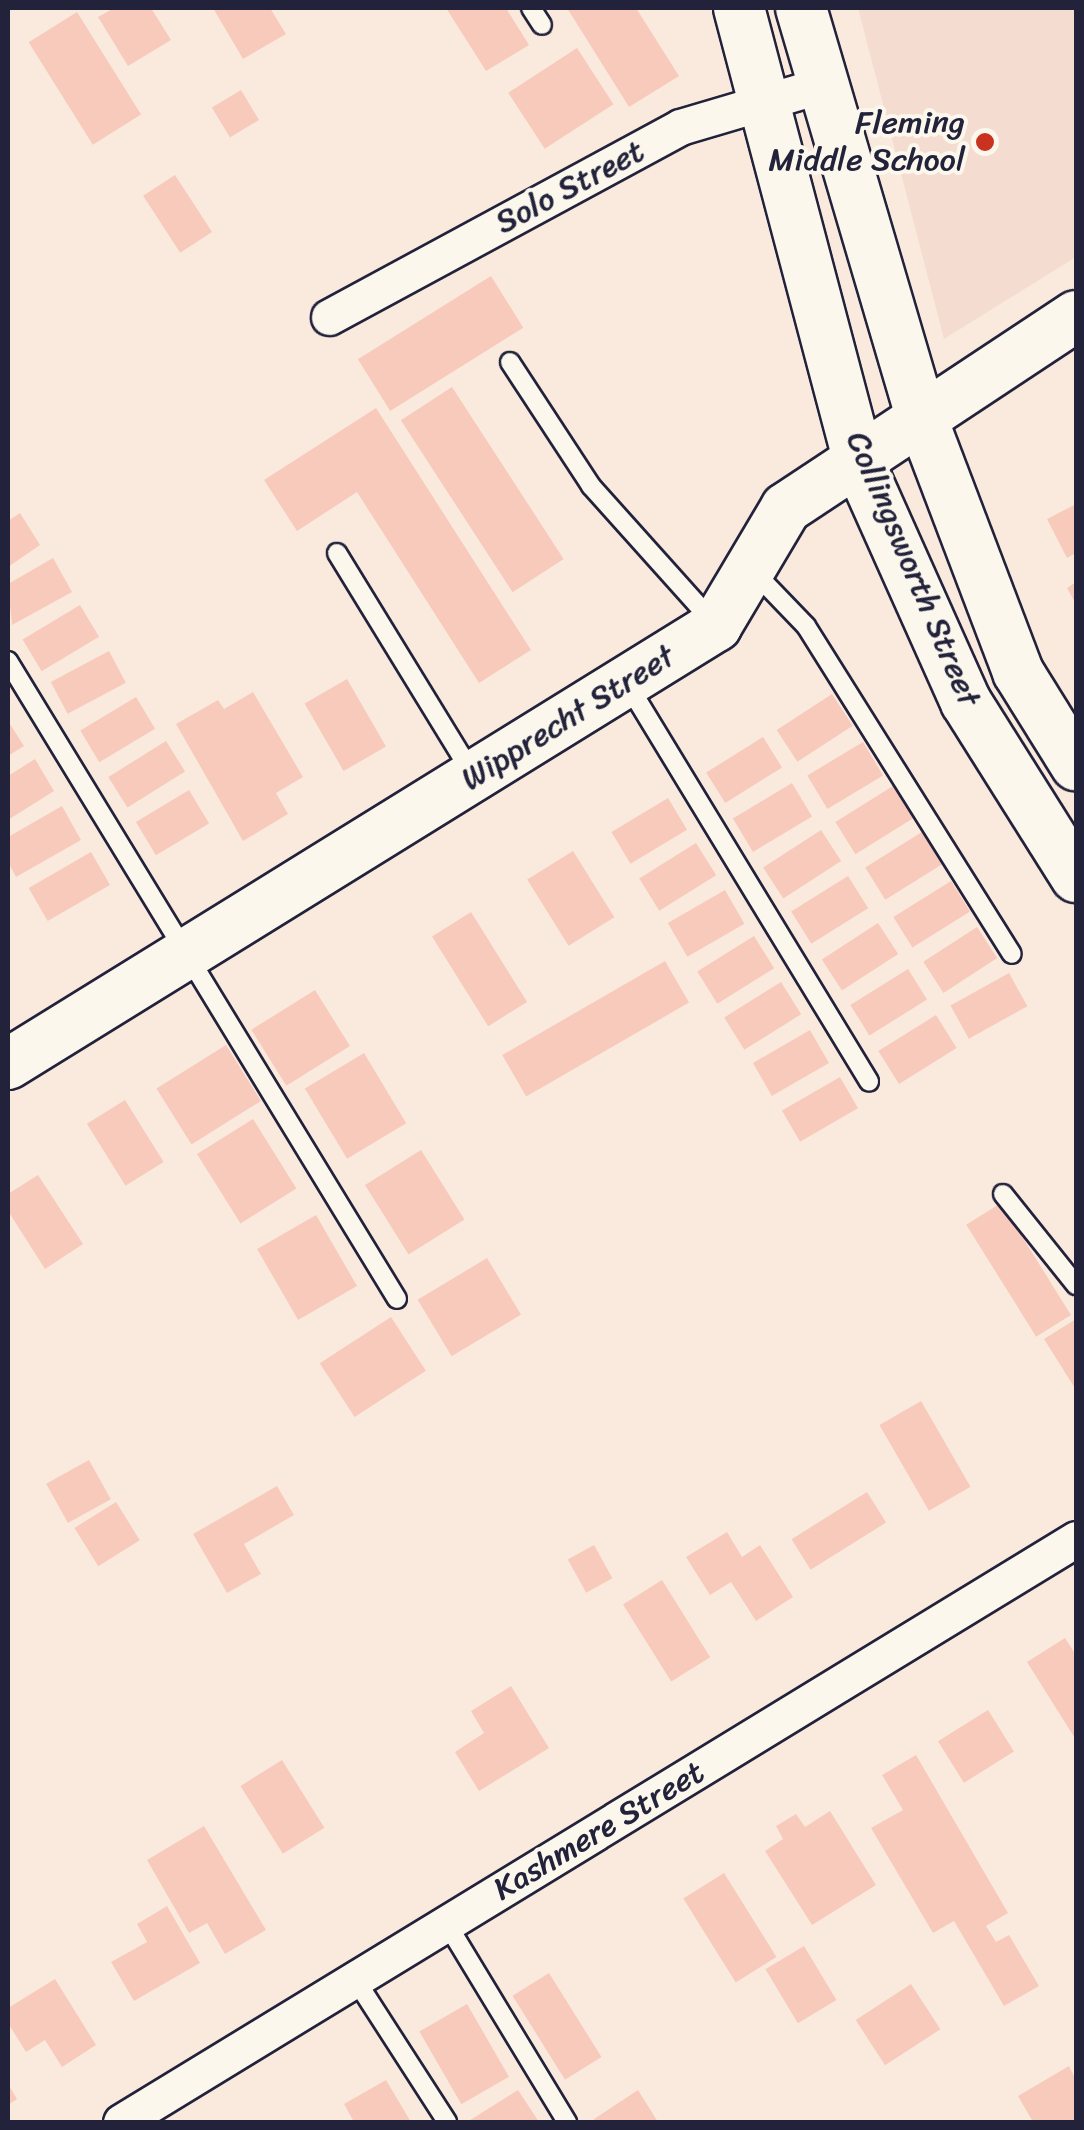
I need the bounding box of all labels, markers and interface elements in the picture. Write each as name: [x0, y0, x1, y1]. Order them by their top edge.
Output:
place label: Fleming Middle School: [768, 105, 965, 180]
marker: Fleming Middle School: [974, 131, 996, 153]
street label: Solo Street: [489, 132, 651, 242]
street label: Collingsworth Street: [838, 426, 988, 712]
street label: Wipprecht Street: [454, 637, 682, 799]
street label: Kashmere Street: [487, 1753, 711, 1909]

